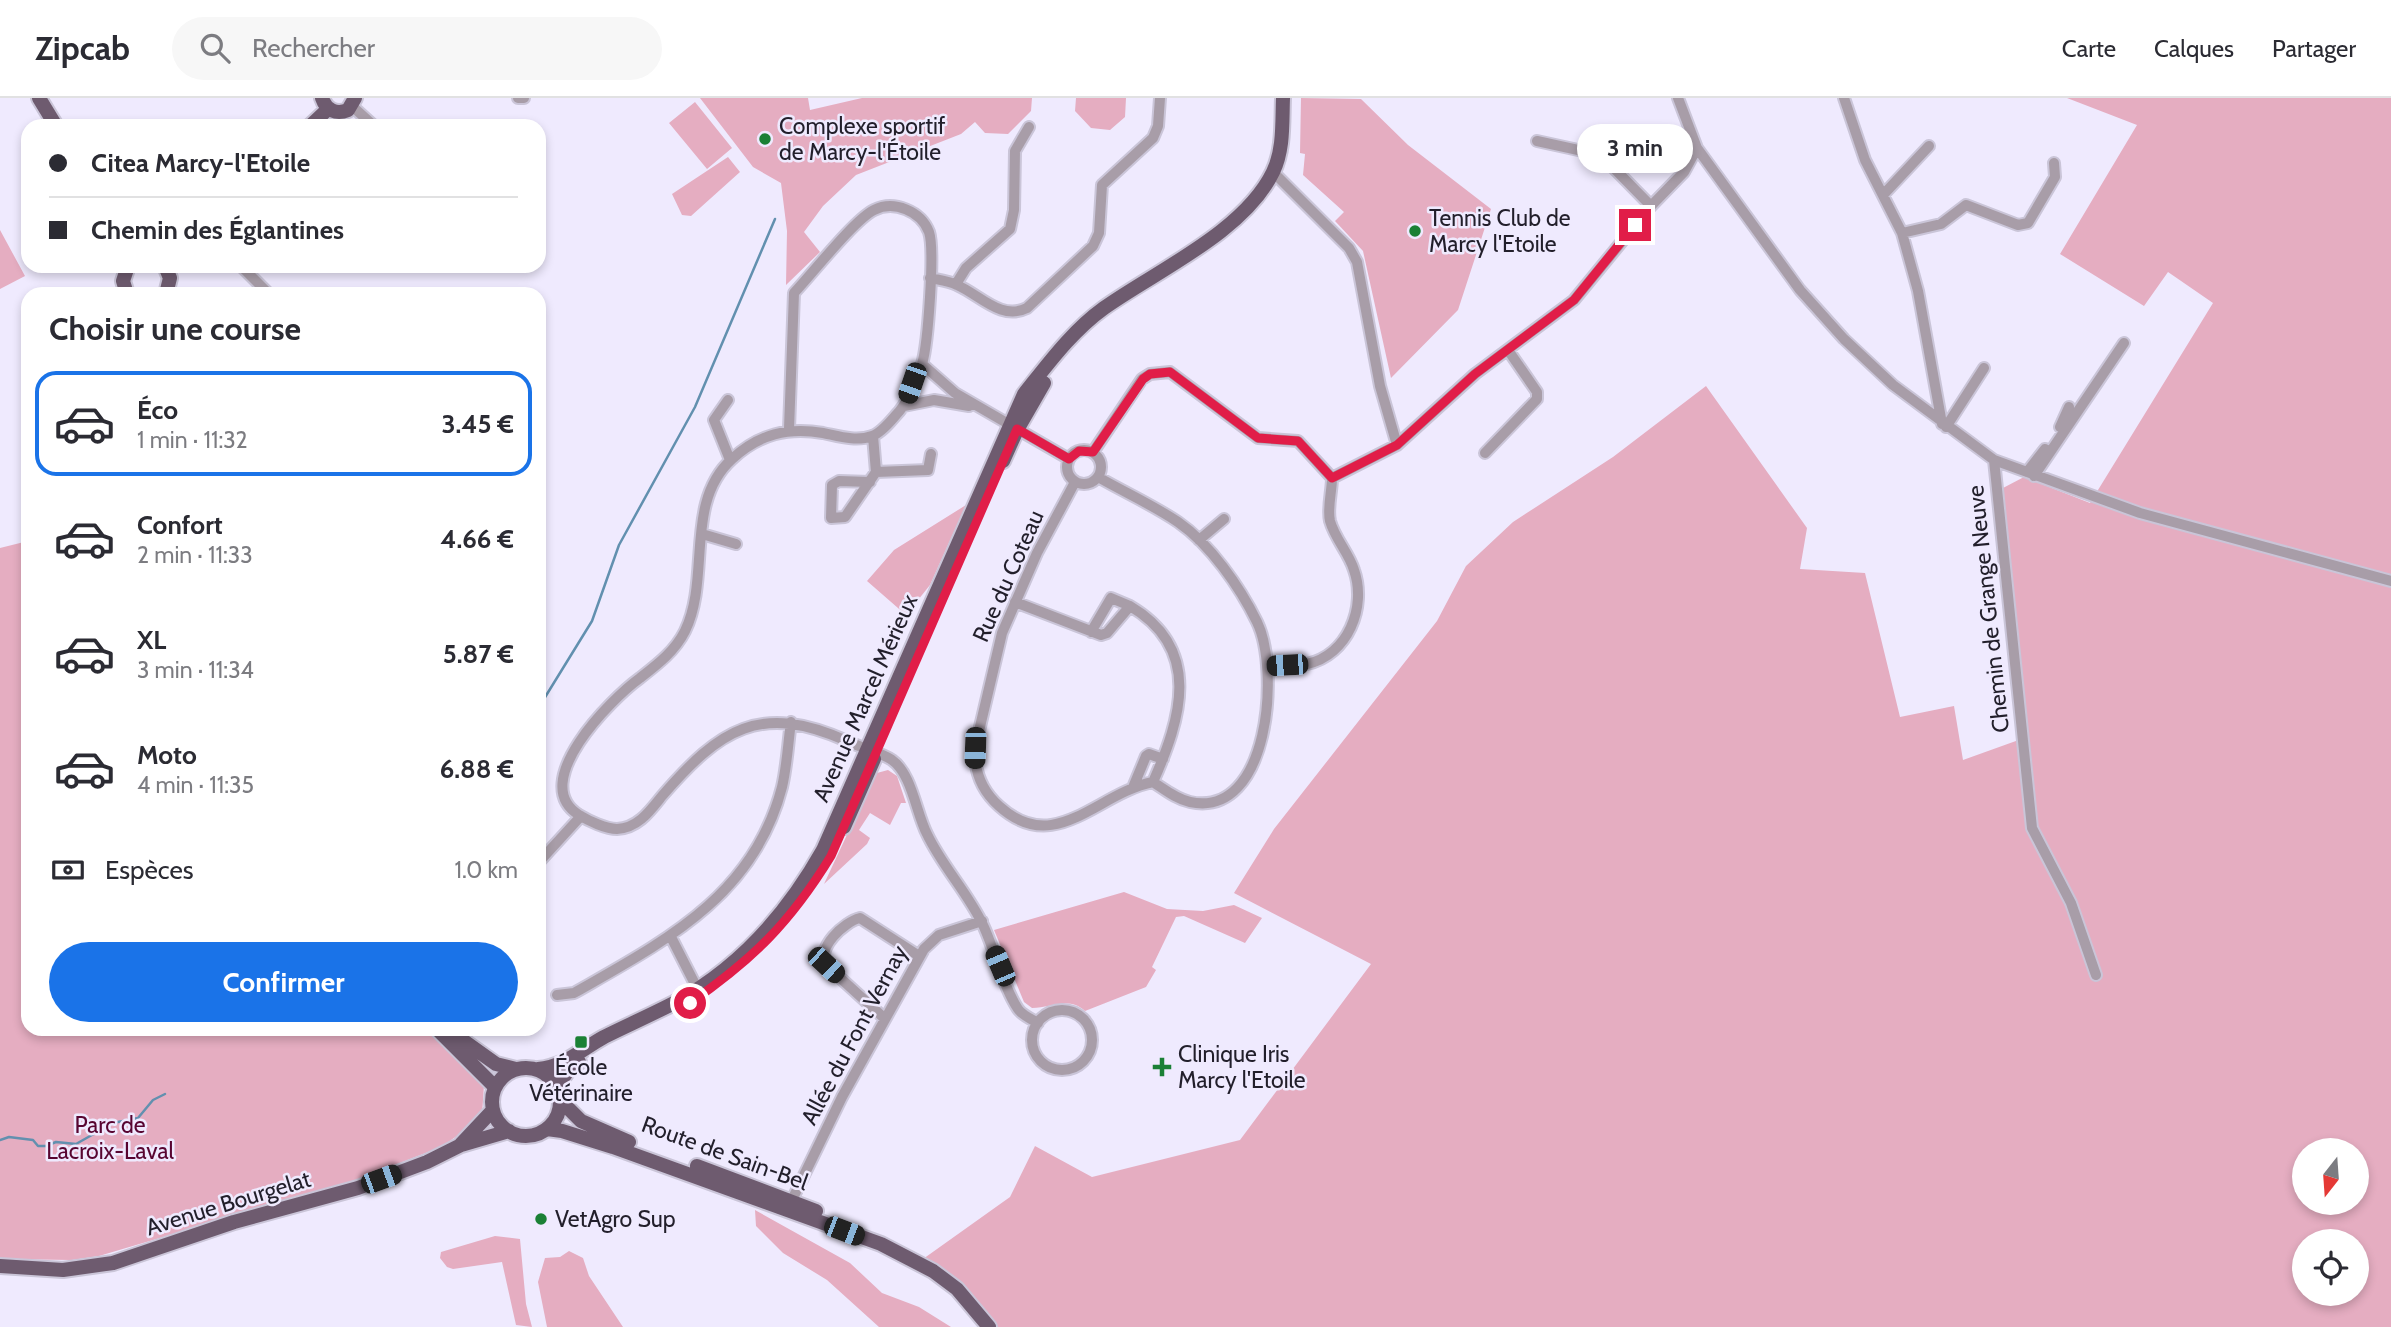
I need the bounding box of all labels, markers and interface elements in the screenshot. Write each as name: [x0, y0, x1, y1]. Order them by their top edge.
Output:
search box: [172, 17, 662, 80]
text: Zipcab: [35, 28, 130, 68]
icon: search: [196, 29, 234, 67]
text: Rechercher: [252, 32, 375, 64]
text: Carte: [2062, 34, 2116, 63]
text: Calques: [2154, 34, 2234, 63]
text: Partager: [2272, 34, 2356, 63]
place label: Complexe sportif de Marcy-l'Étoile: [779, 112, 946, 166]
callout: 3 min: [1577, 123, 1693, 172]
marker: Complexe sportif de Marcy-l'Étoile: [757, 131, 773, 147]
text: 3 min: [1607, 134, 1663, 162]
text: Citea Marcy-l'Etoile: [91, 147, 310, 179]
place label: Tennis Club de Marcy l'Etoile: [1429, 204, 1571, 258]
route end: [1619, 209, 1651, 241]
text: Chemin des Églantines: [91, 214, 344, 246]
marker: Tennis Club de Marcy l'Etoile: [1407, 223, 1423, 239]
text: Choisir une course: [49, 309, 301, 348]
car: [896, 360, 929, 406]
icon: car: [53, 392, 116, 455]
text: Éco: [137, 394, 178, 426]
text: 3.45 €: [442, 408, 514, 440]
text: 1 min · 11:32: [137, 426, 248, 454]
street label: Chemin de Grange Neuve: [1961, 484, 2015, 734]
street label: Rue du Coteau: [966, 506, 1050, 646]
icon: car: [53, 507, 116, 570]
text: Confort: [137, 509, 223, 541]
text: 4.66 €: [440, 523, 514, 555]
text: 2 min · 11:33: [137, 541, 253, 569]
street label: Avenue Marcel Mérieux: [807, 590, 923, 806]
icon: car: [53, 622, 116, 685]
text: XL: [137, 624, 166, 656]
text: 5.87 €: [443, 638, 514, 670]
car: [1266, 653, 1309, 677]
text: 3 min · 11:34: [137, 656, 254, 684]
car: [964, 727, 987, 769]
icon: car: [53, 737, 116, 800]
text: Moto: [137, 739, 197, 771]
text: 6.88 €: [440, 753, 514, 785]
text: 4 min · 11:35: [137, 771, 254, 799]
icon: cash: [49, 851, 87, 889]
text: Espèces: [105, 854, 194, 886]
text: 1.0 km: [454, 856, 518, 884]
street label: Allée du Font Vernay: [795, 940, 913, 1130]
button: Confirmer: [49, 942, 518, 1022]
car: [804, 943, 849, 987]
car: [983, 943, 1018, 989]
route start: [674, 987, 706, 1019]
marker: École Vétérinaire: [573, 1034, 589, 1050]
place label: Clinique Iris Marcy l'Etoile: [1178, 1040, 1306, 1094]
place label: École Vétérinaire: [529, 1052, 633, 1107]
marker: Clinique Iris Marcy l'Etoile: [1152, 1057, 1172, 1077]
street label: Route de Sain-Bel: [638, 1110, 813, 1196]
park label: Parc de Lacroix-Laval: [46, 1111, 174, 1165]
north arrow: [2292, 1138, 2370, 1214]
map controls: [2292, 1138, 2369, 1306]
car: [358, 1162, 405, 1196]
street label: Avenue Bourgelat: [142, 1165, 314, 1241]
place label: VetAgro Sup: [555, 1205, 676, 1233]
marker: VetAgro Sup: [533, 1211, 549, 1227]
car: [821, 1214, 868, 1248]
button: locate: [2292, 1229, 2369, 1306]

